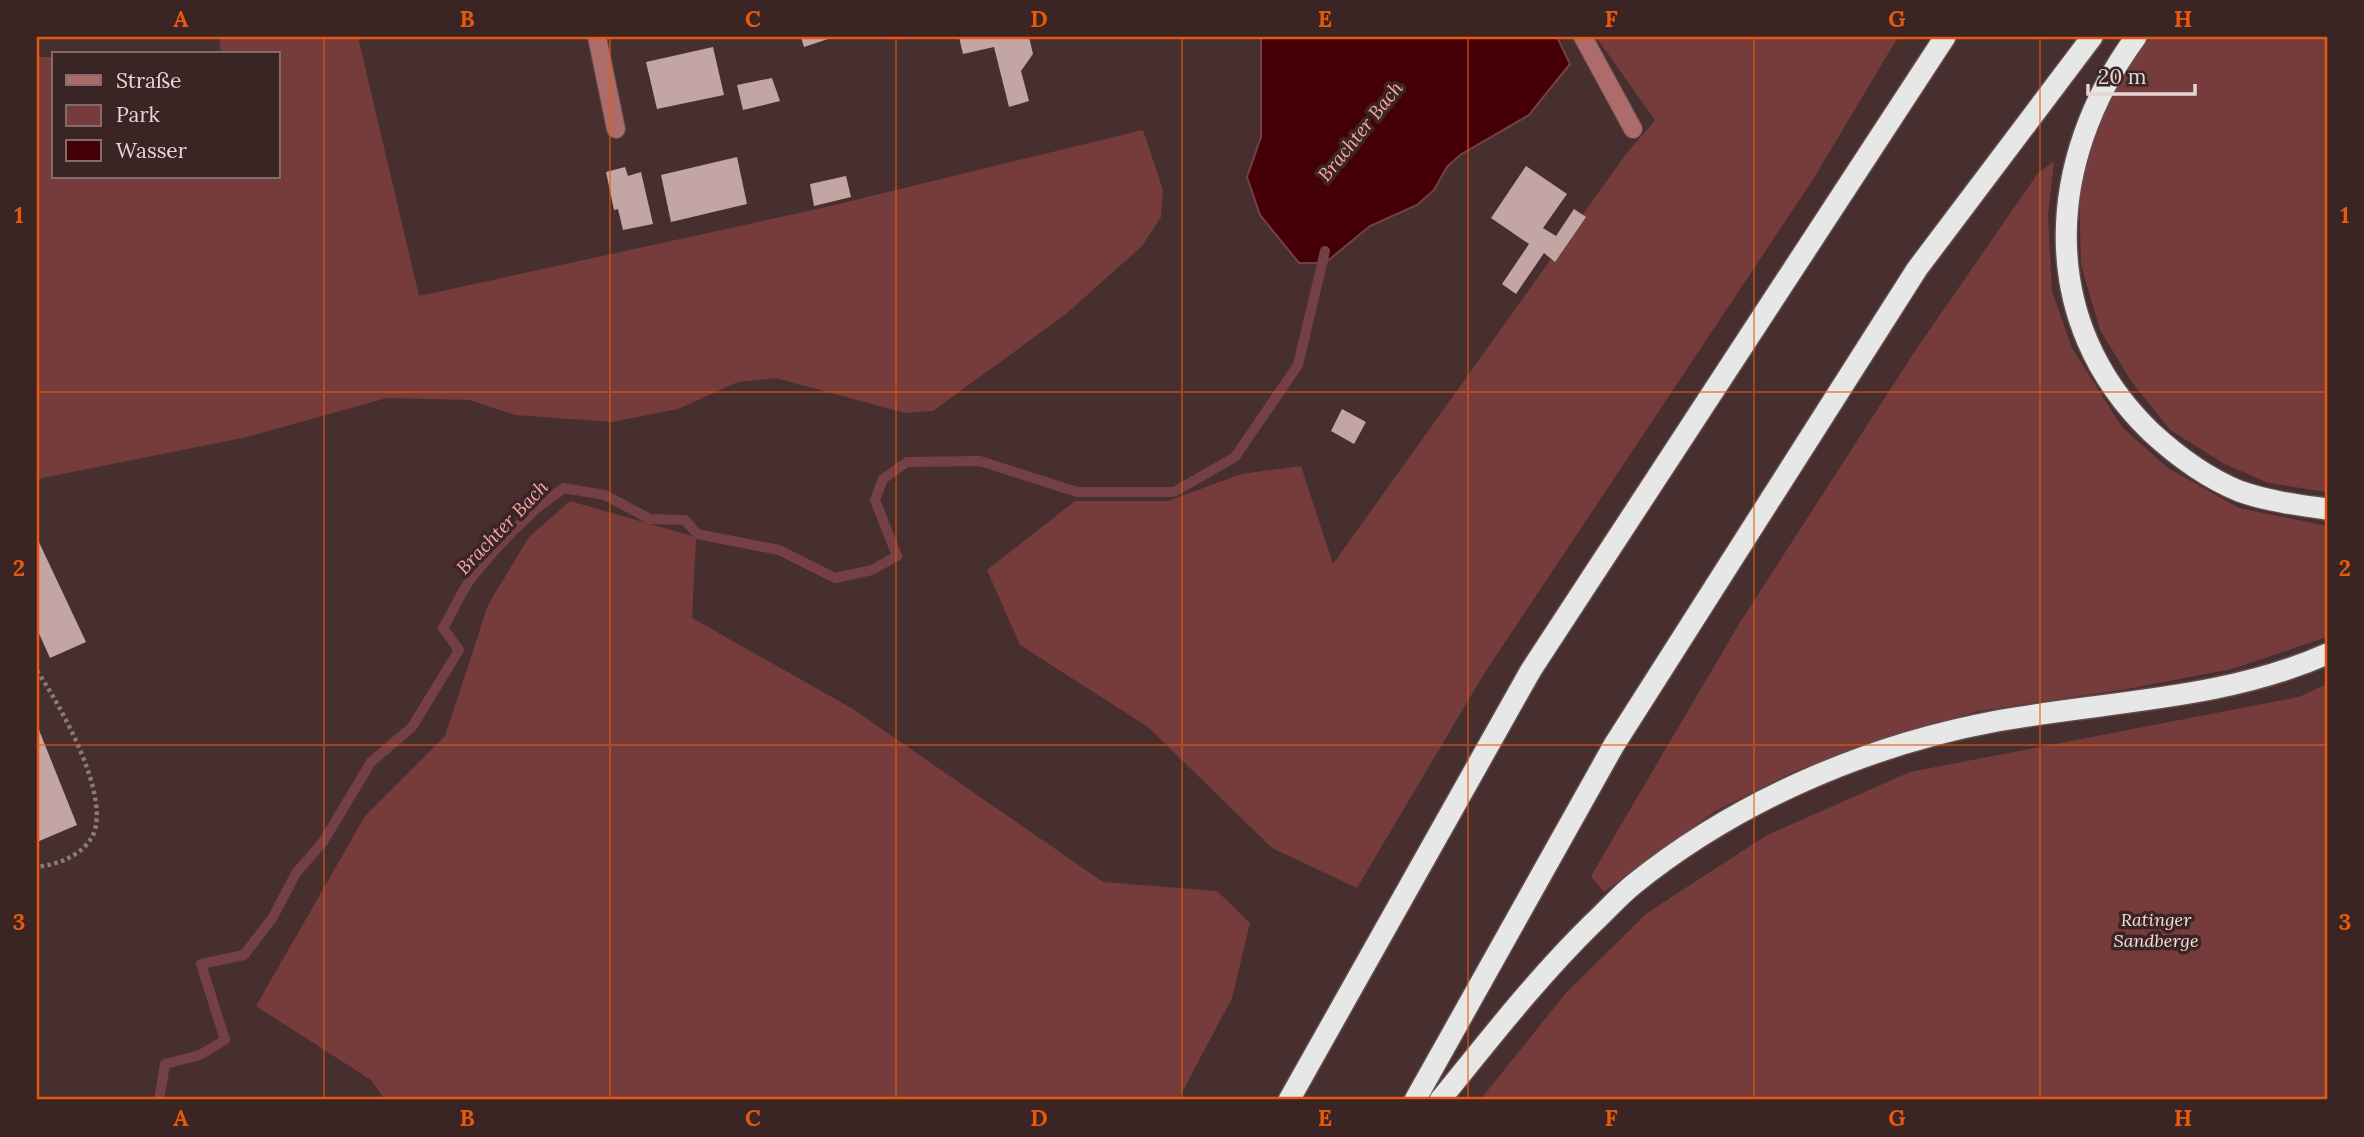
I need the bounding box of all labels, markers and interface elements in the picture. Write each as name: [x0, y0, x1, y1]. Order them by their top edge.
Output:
text: A: [173, 4, 189, 33]
text: B: [459, 4, 475, 33]
text: C: [745, 4, 761, 33]
text: D: [1030, 4, 1048, 33]
text: E: [1318, 4, 1332, 33]
text: F: [1604, 4, 1618, 33]
text: G: [1888, 4, 1906, 33]
text: H: [2174, 4, 2192, 33]
legend: [52, 52, 280, 178]
scale bar: [2088, 52, 2194, 96]
text: 20 m: [2098, 63, 2147, 90]
text: Straße: [116, 67, 181, 94]
water label: Brachter Bach: [1312, 76, 1408, 186]
text: Park: [116, 101, 160, 128]
text: Wasser: [116, 137, 187, 164]
text: 1: [14, 200, 24, 229]
text: 1: [2340, 200, 2350, 229]
water label: Brachter Bach: [451, 475, 553, 579]
text: 2: [13, 553, 25, 582]
text: 2: [2339, 553, 2351, 582]
text: 3: [13, 907, 25, 936]
text: 3: [2339, 907, 2351, 936]
park label: Ratinger Sandberge: [2114, 908, 2199, 952]
text: A: [173, 1103, 189, 1132]
text: B: [459, 1103, 475, 1132]
text: C: [745, 1103, 761, 1132]
text: D: [1030, 1103, 1048, 1132]
text: E: [1318, 1103, 1332, 1132]
text: F: [1604, 1103, 1618, 1132]
text: G: [1888, 1103, 1906, 1132]
text: H: [2174, 1103, 2192, 1132]

